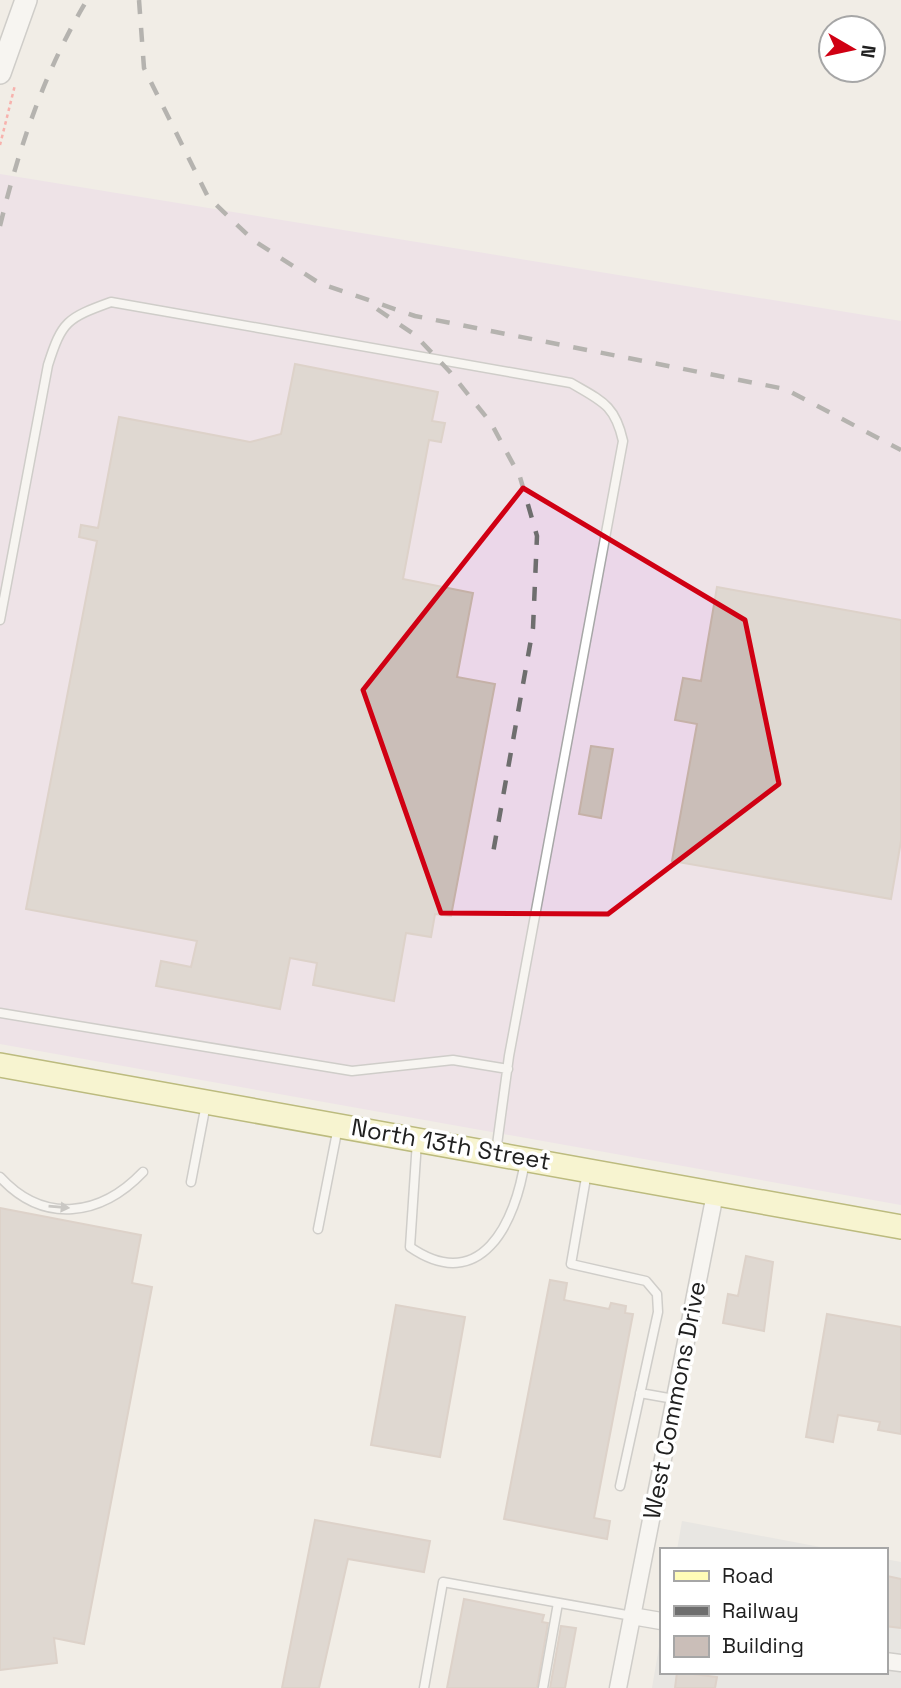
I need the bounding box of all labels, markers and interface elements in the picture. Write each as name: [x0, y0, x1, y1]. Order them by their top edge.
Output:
north arrow: [817, 14, 887, 84]
text: N: [855, 43, 882, 60]
street label: North 13th Street: [349, 1111, 553, 1177]
one-way arrow: [48, 1202, 70, 1213]
street label: West Commons Drive: [636, 1278, 712, 1522]
legend: [660, 1548, 887, 1674]
text: Road: [722, 1562, 774, 1589]
text: Railway: [722, 1597, 799, 1624]
text: Building: [722, 1632, 804, 1659]

